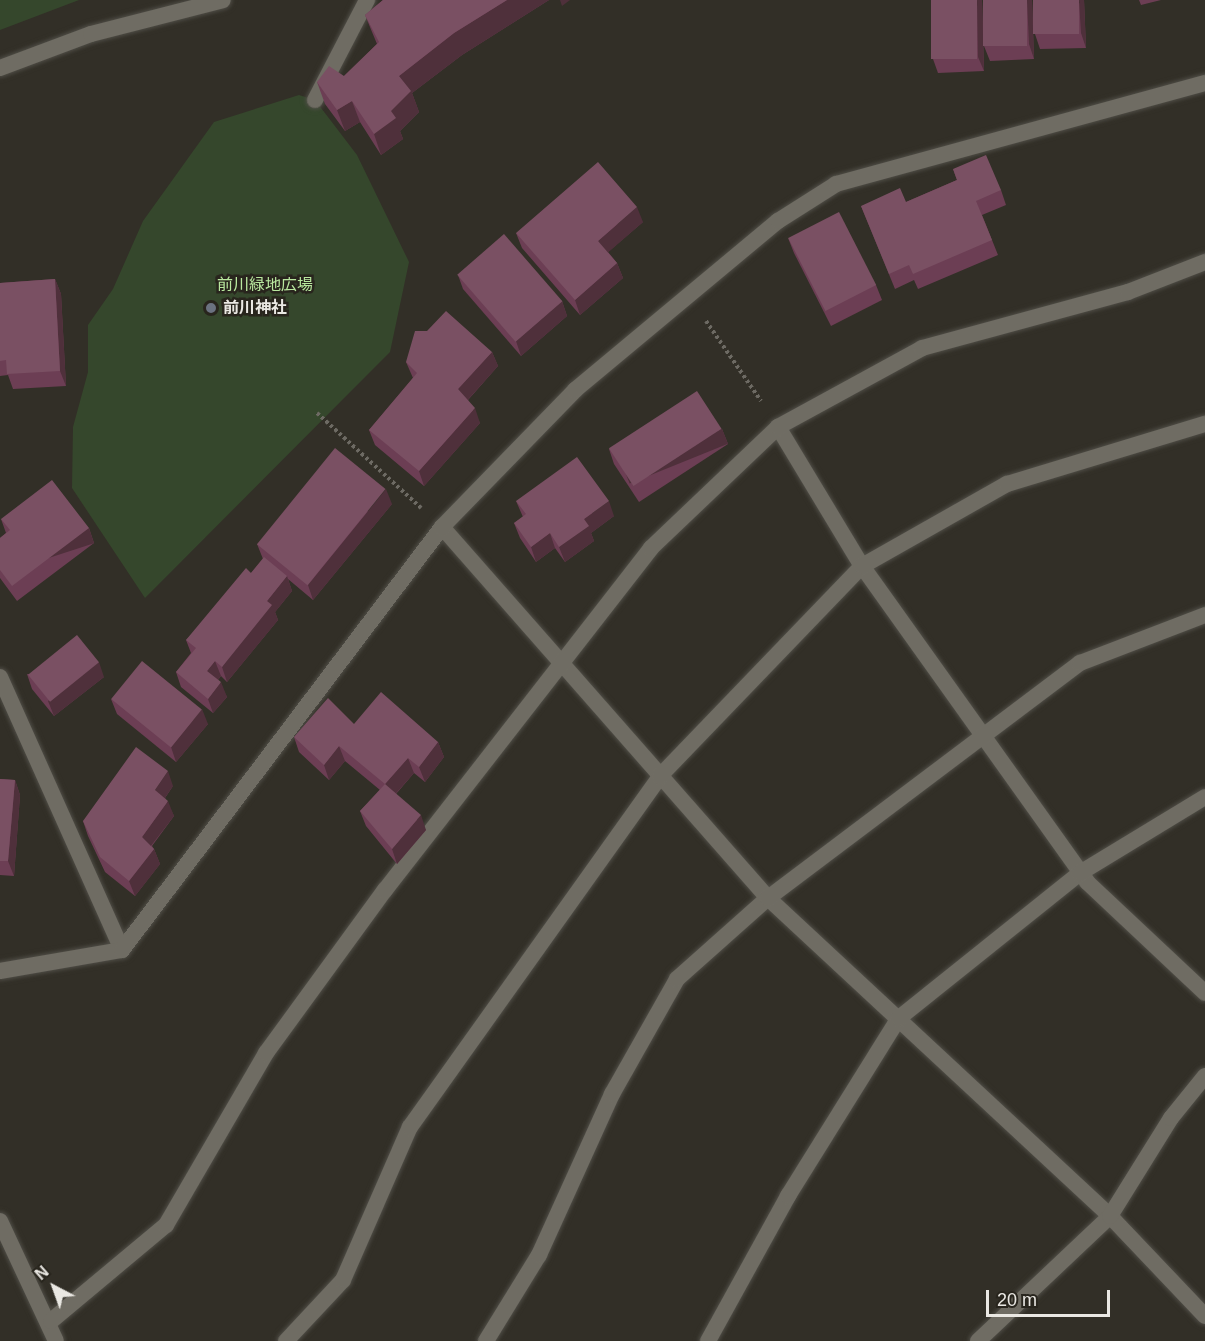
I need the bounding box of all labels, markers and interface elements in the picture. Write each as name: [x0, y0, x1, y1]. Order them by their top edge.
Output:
park label: 前川緑地広場: [217, 275, 313, 295]
place label: 前川神社: [223, 298, 287, 318]
marker: 前川神社: [204, 301, 218, 315]
north arrow: [24, 1257, 84, 1317]
text: N: [32, 1263, 52, 1283]
scale bar: [989, 1278, 1114, 1316]
text: 20 m: [997, 1290, 1037, 1310]

